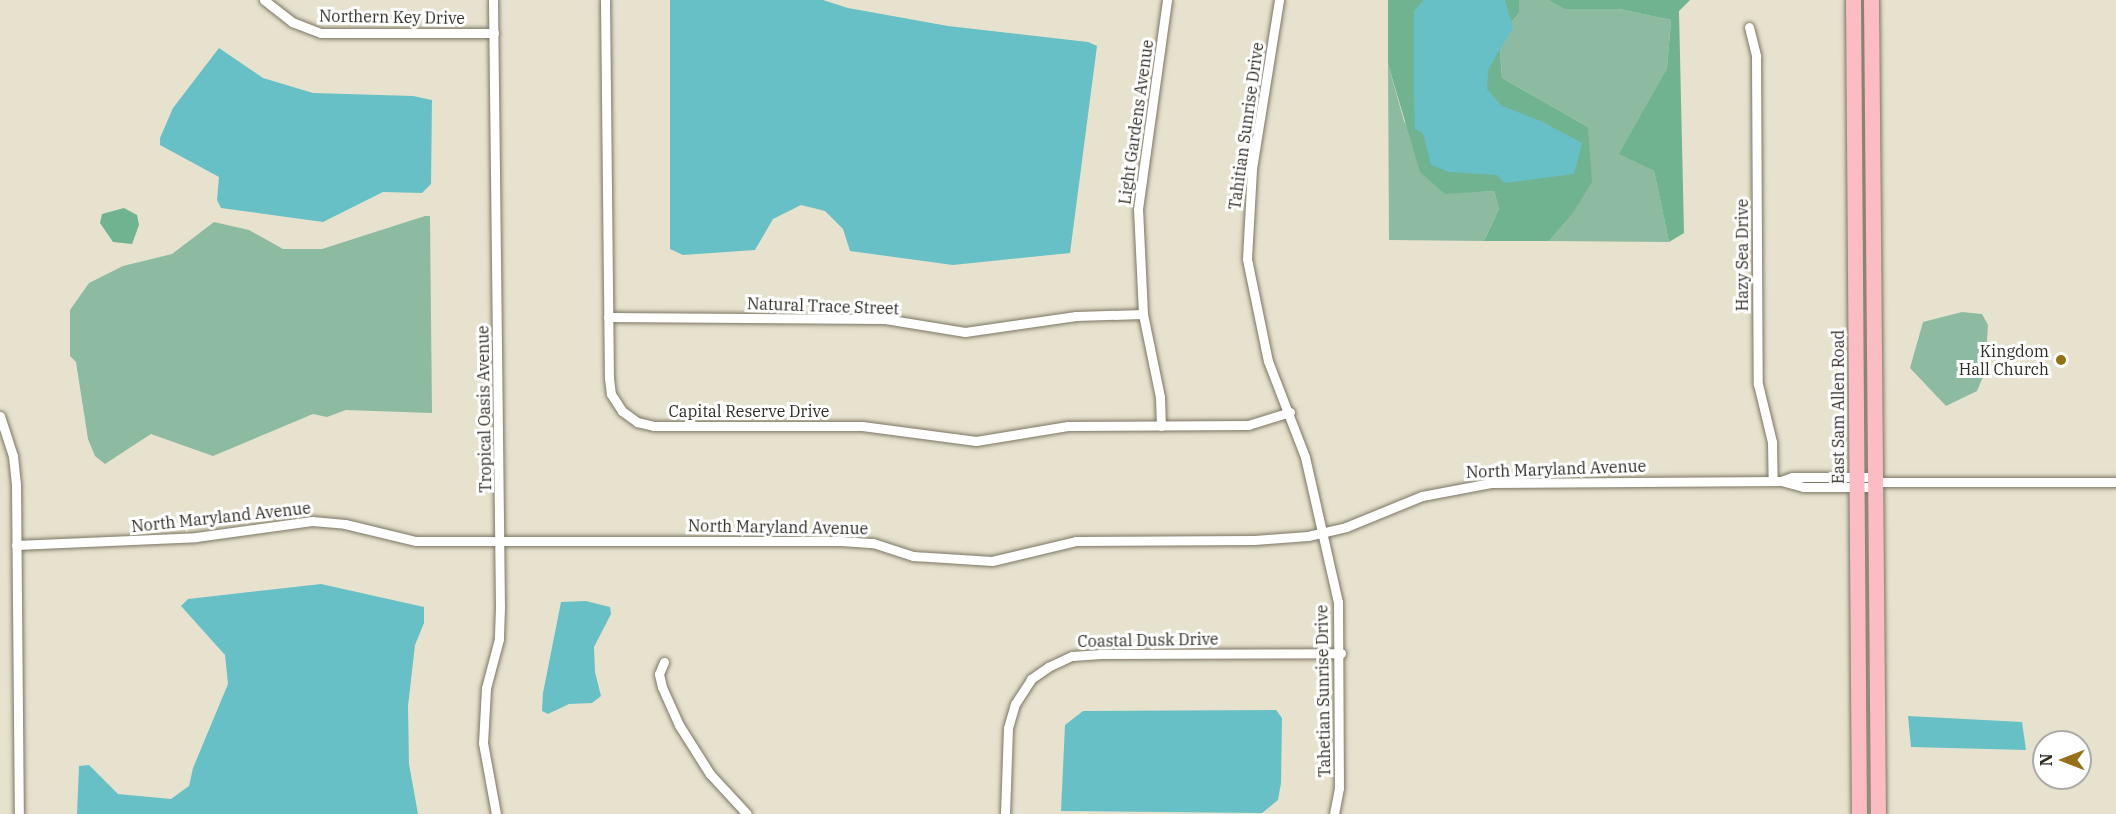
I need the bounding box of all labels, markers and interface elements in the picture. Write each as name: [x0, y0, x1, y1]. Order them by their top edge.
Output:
street label: Northern Key Drive: [319, 6, 465, 28]
street label: Light Gardens Avenue: [1115, 38, 1157, 206]
street label: Tahitian Sunrise Drive: [1225, 41, 1267, 211]
street label: Hazy Sea Drive: [1732, 199, 1752, 311]
street label: Natural Trace Street: [747, 294, 899, 318]
street label: Tropical Oasis Avenue: [473, 325, 495, 493]
street label: East Sam Allen Road: [1828, 330, 1848, 484]
place label: Kingdom Hall Church: [1959, 341, 2049, 379]
marker: Kingdom Hall Church: [2054, 353, 2068, 367]
street label: Capital Reserve Drive: [669, 401, 829, 421]
street label: North Maryland Avenue: [1466, 456, 1646, 482]
street label: North Maryland Avenue: [130, 498, 312, 536]
street label: North Maryland Avenue: [688, 516, 868, 538]
street label: Tahetian Sunrise Drive: [1312, 605, 1334, 777]
street label: Coastal Dusk Drive: [1077, 629, 1219, 651]
north arrow: [2032, 730, 2092, 790]
text: N: [2036, 754, 2056, 766]

